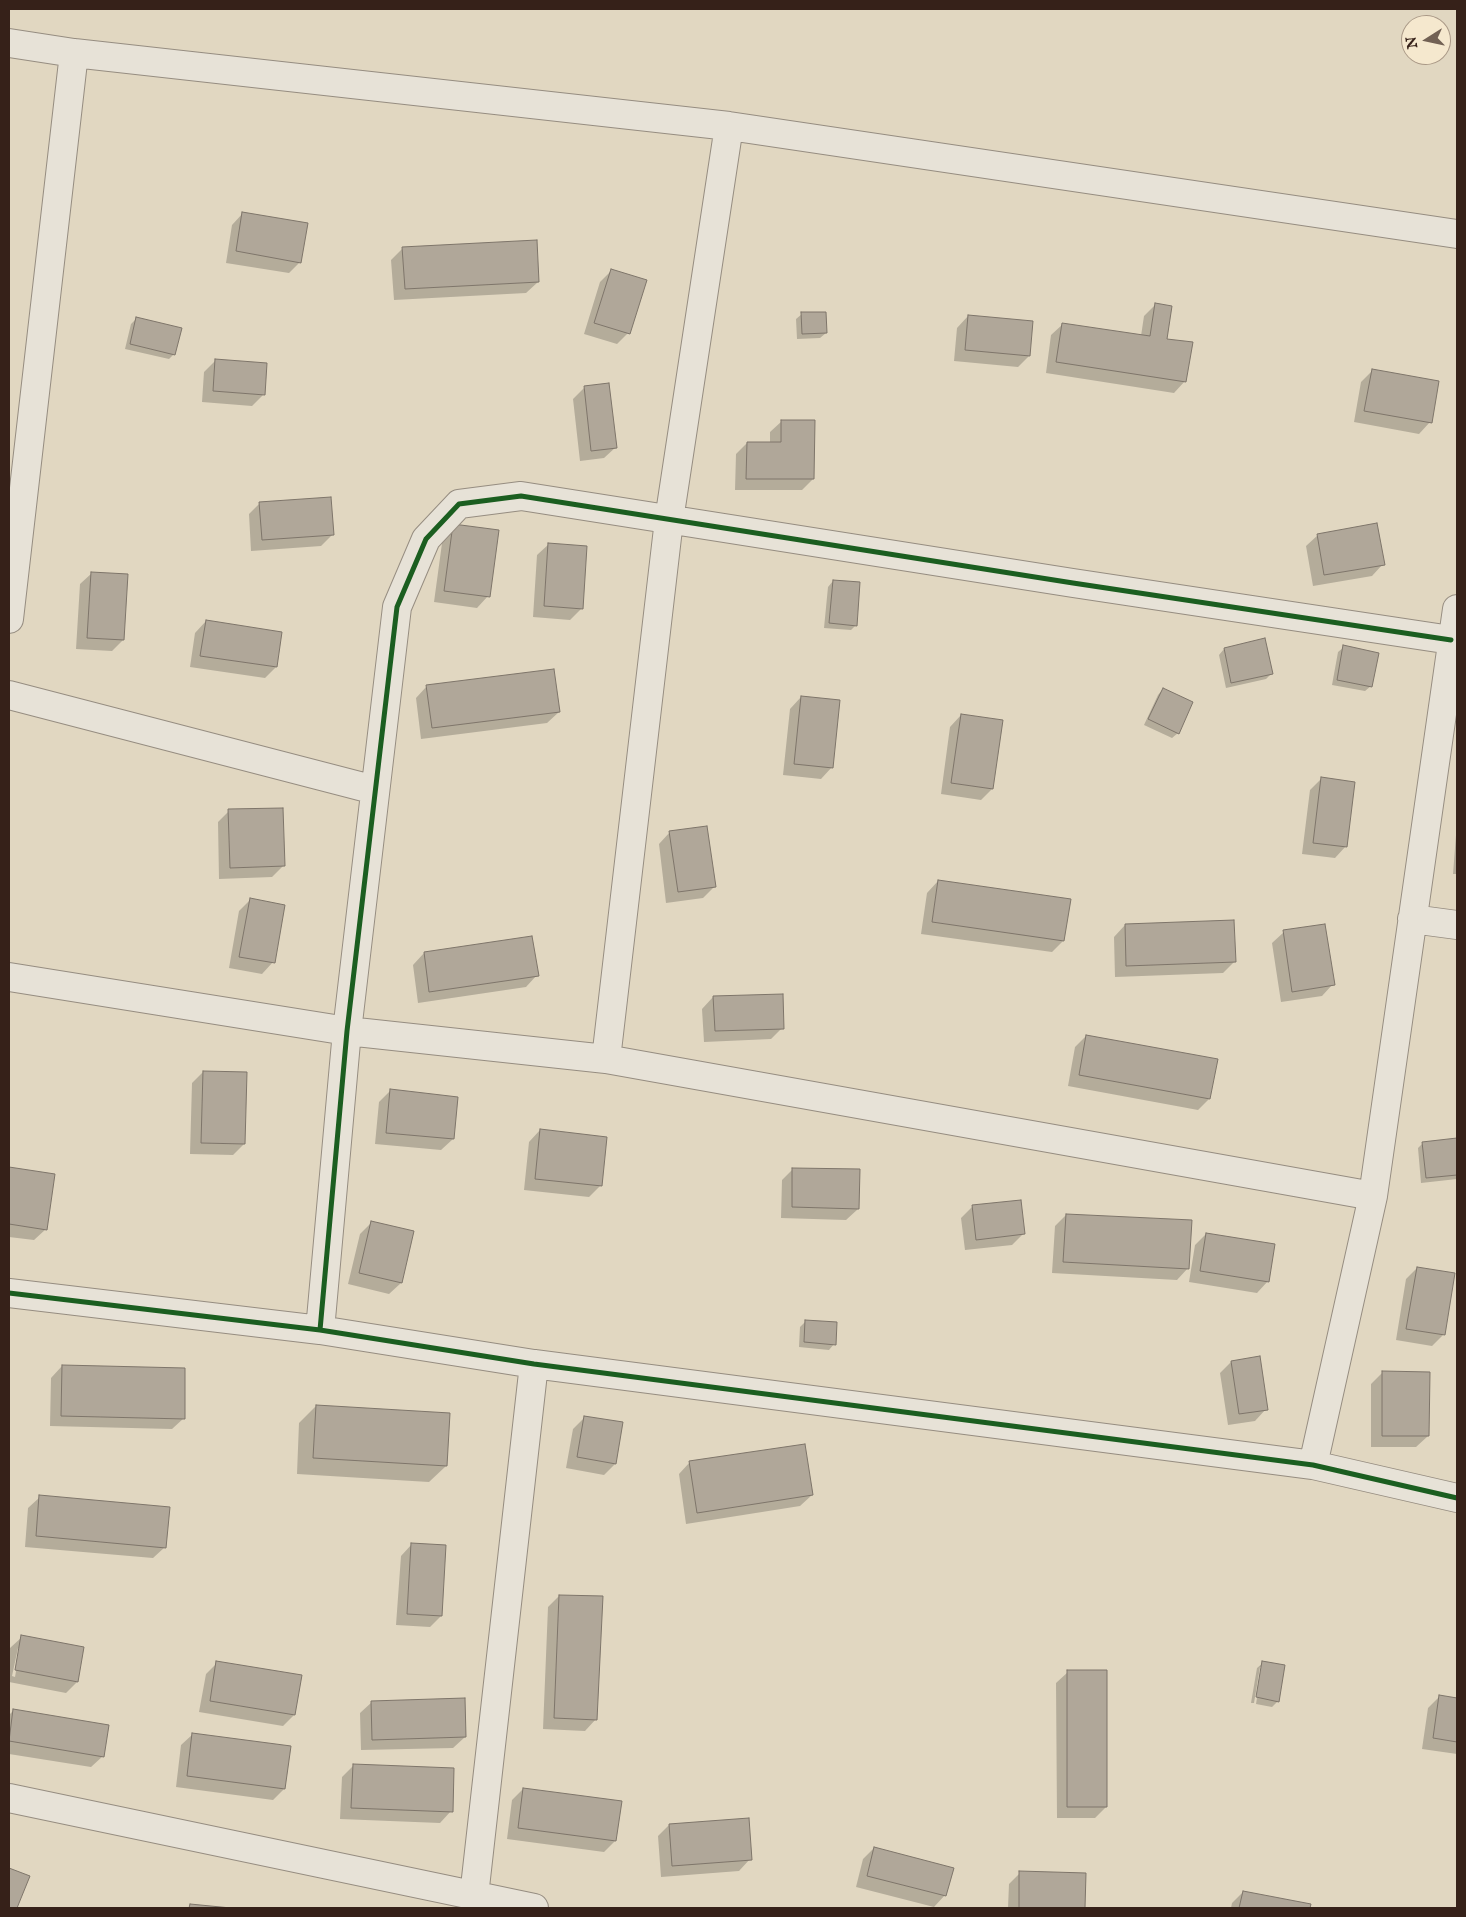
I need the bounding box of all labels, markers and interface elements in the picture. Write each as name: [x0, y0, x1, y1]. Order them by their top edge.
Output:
north arrow: [1401, 15, 1451, 65]
text: N: [1402, 35, 1422, 50]

